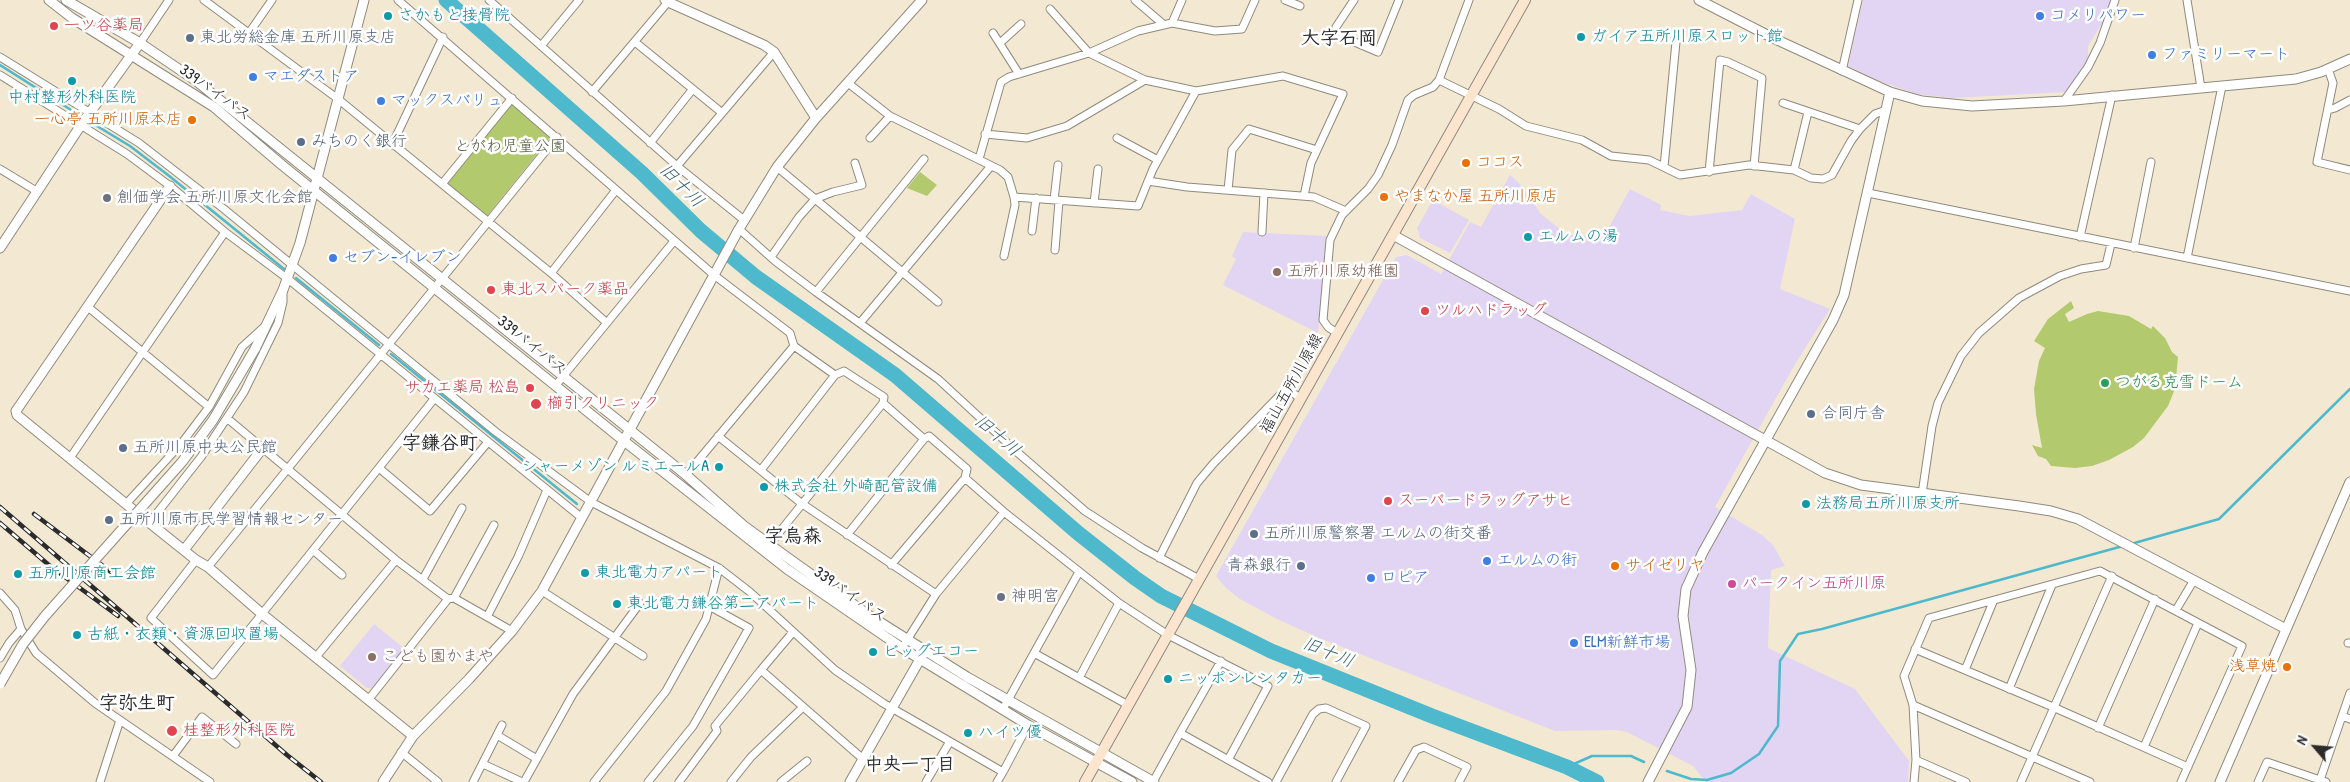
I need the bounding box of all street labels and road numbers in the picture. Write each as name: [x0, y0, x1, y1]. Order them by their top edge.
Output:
street label: 339バイパス: [175, 60, 255, 126]
street label: 339バイパス: [493, 312, 571, 380]
street label: 福山五所川原線: [1256, 330, 1328, 438]
street label: 339バイパス: [810, 563, 890, 627]

